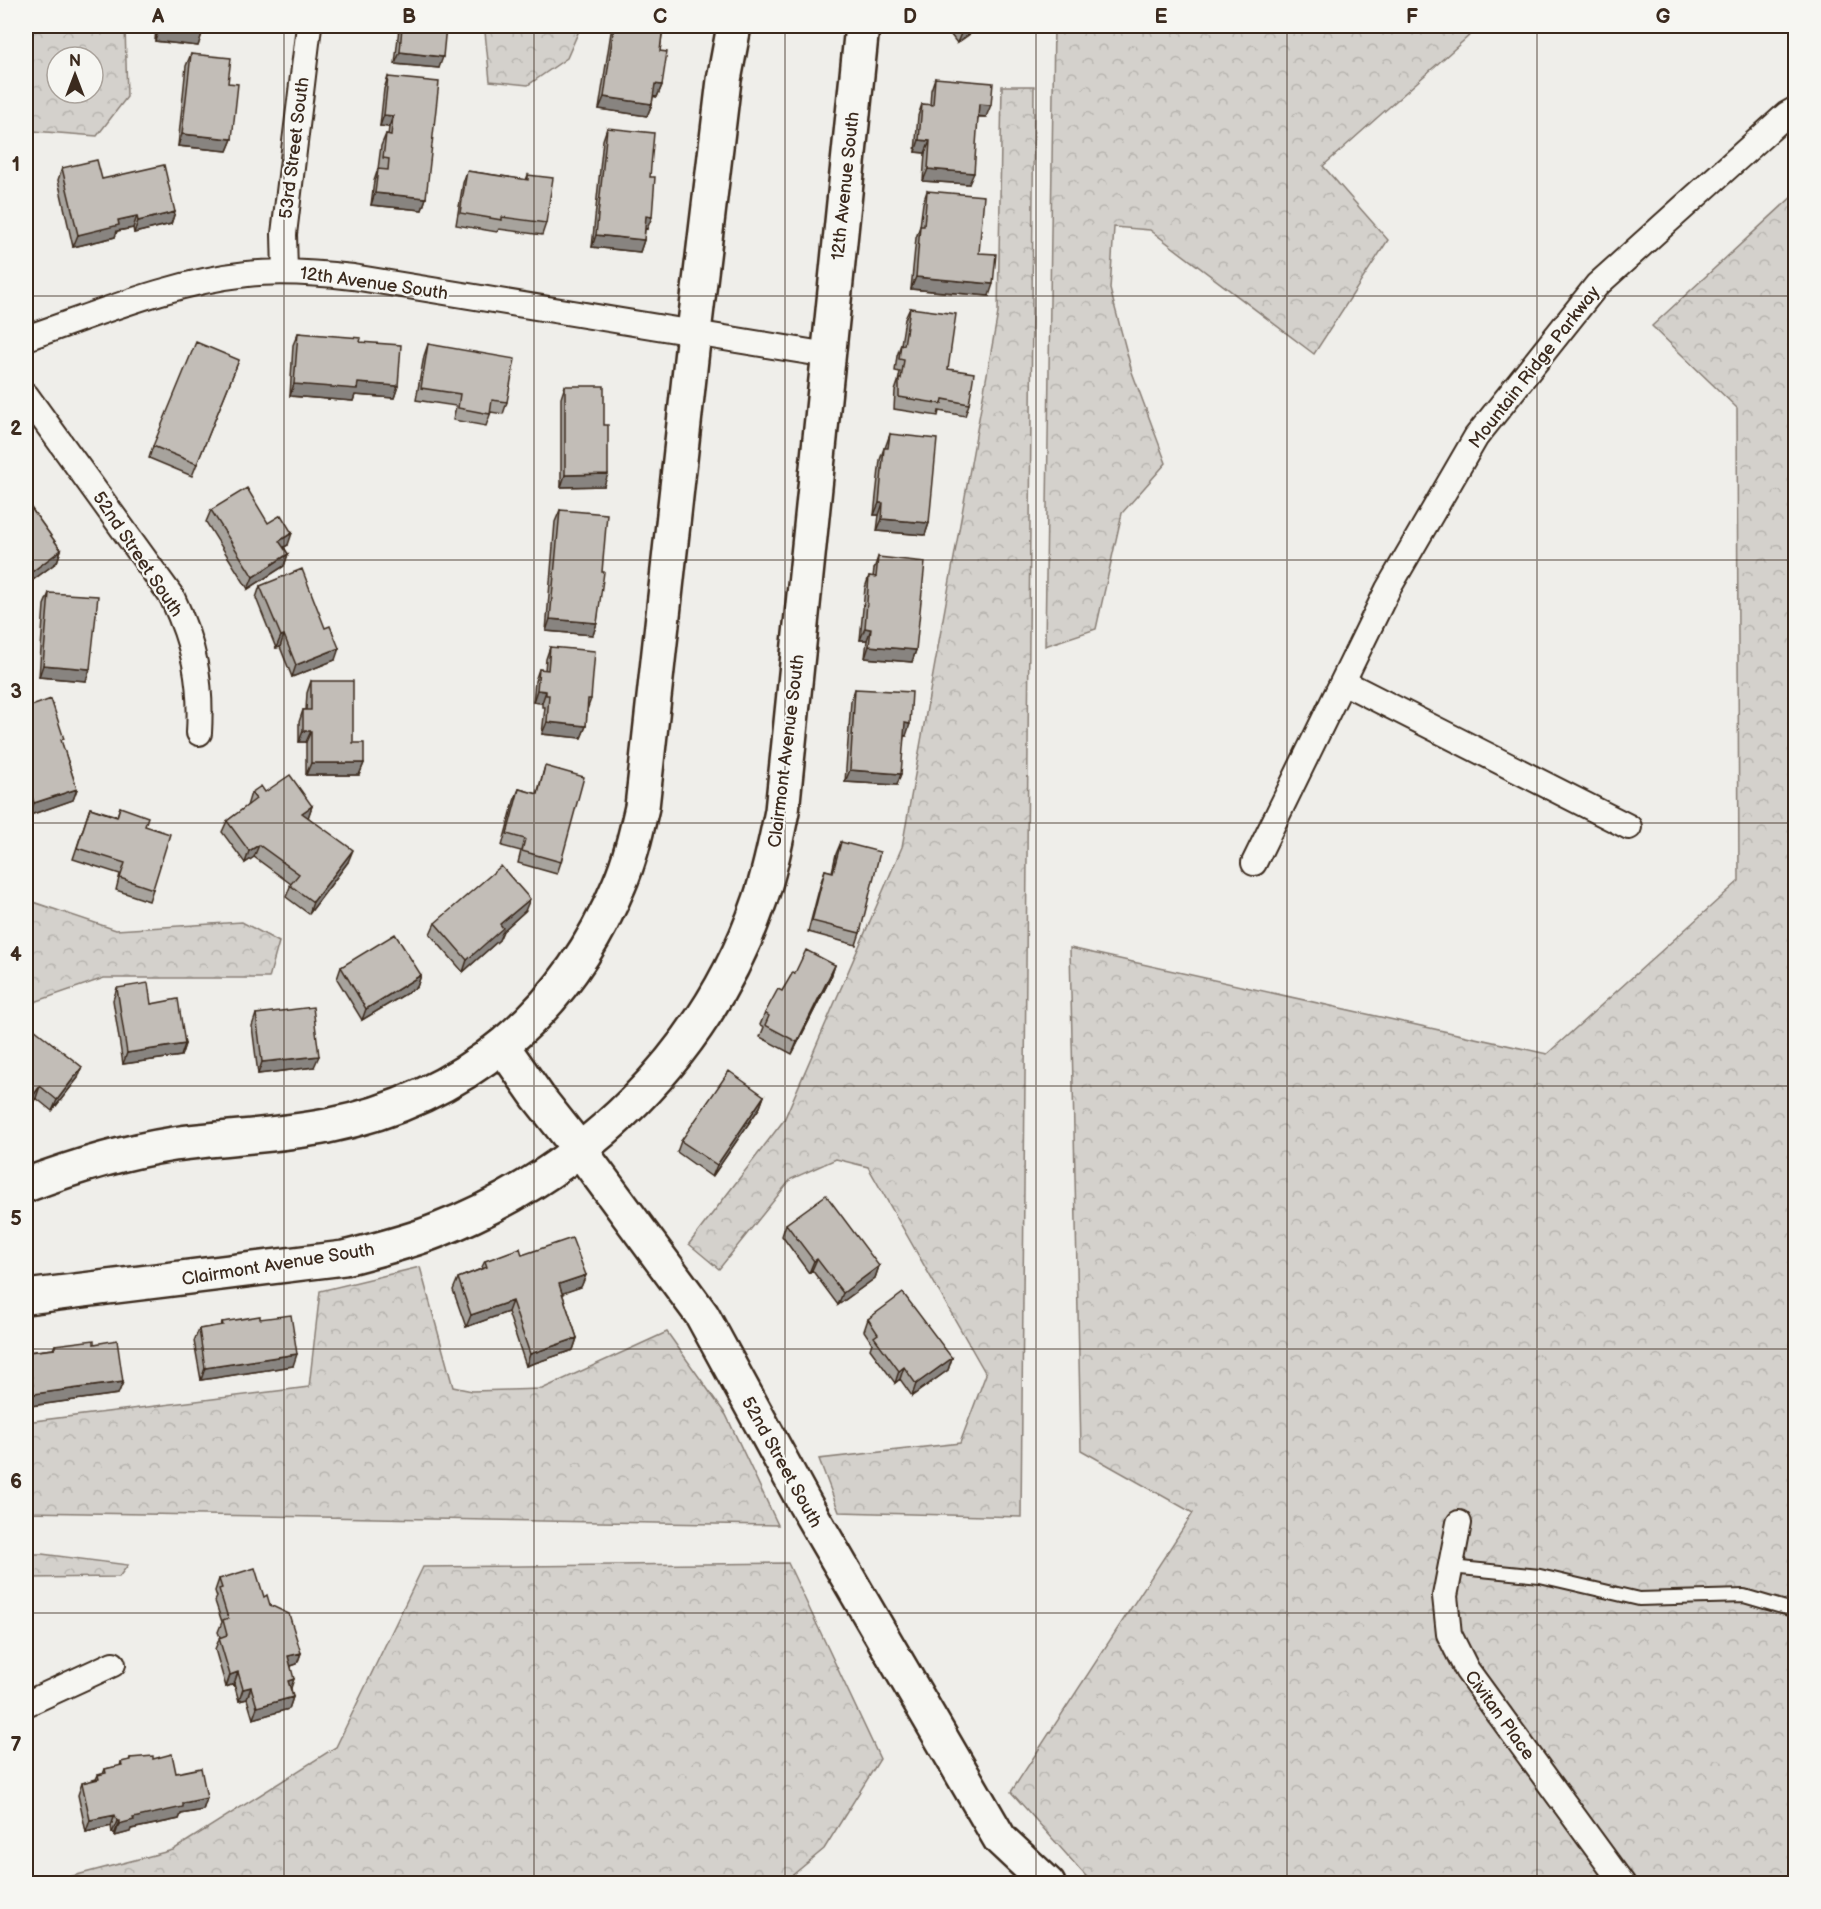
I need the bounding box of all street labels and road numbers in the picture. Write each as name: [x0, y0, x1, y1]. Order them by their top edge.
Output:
street label: 53rd Street South: [275, 76, 314, 220]
street label: 12th Avenue South: [827, 111, 864, 261]
street label: 12th Avenue South: [299, 263, 449, 304]
street label: Mountain Ridge Parkway: [1465, 281, 1605, 453]
street label: 52nd Street South: [88, 488, 187, 621]
street label: Clairmont Avenue South: [764, 653, 809, 849]
street label: Clairmont Avenue South: [180, 1239, 376, 1290]
street label: 52nd Street South: [737, 1393, 826, 1531]
street label: Civitan Place: [1460, 1667, 1539, 1764]

